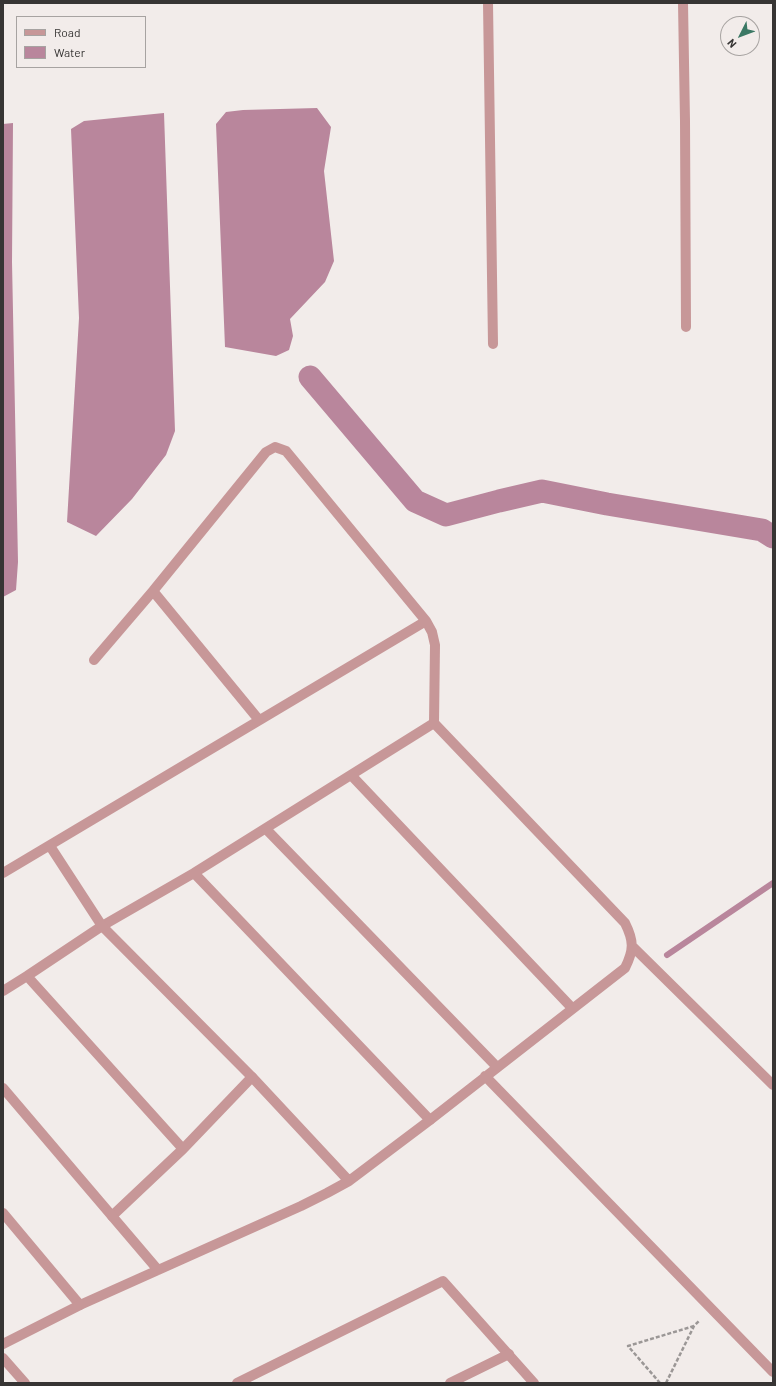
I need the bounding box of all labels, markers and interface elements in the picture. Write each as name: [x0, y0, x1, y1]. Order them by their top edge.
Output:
legend: [16, 16, 146, 68]
north arrow: [720, 16, 760, 56]
text: Road: [54, 25, 81, 39]
text: N: [724, 37, 739, 51]
text: Water: [54, 45, 85, 59]

